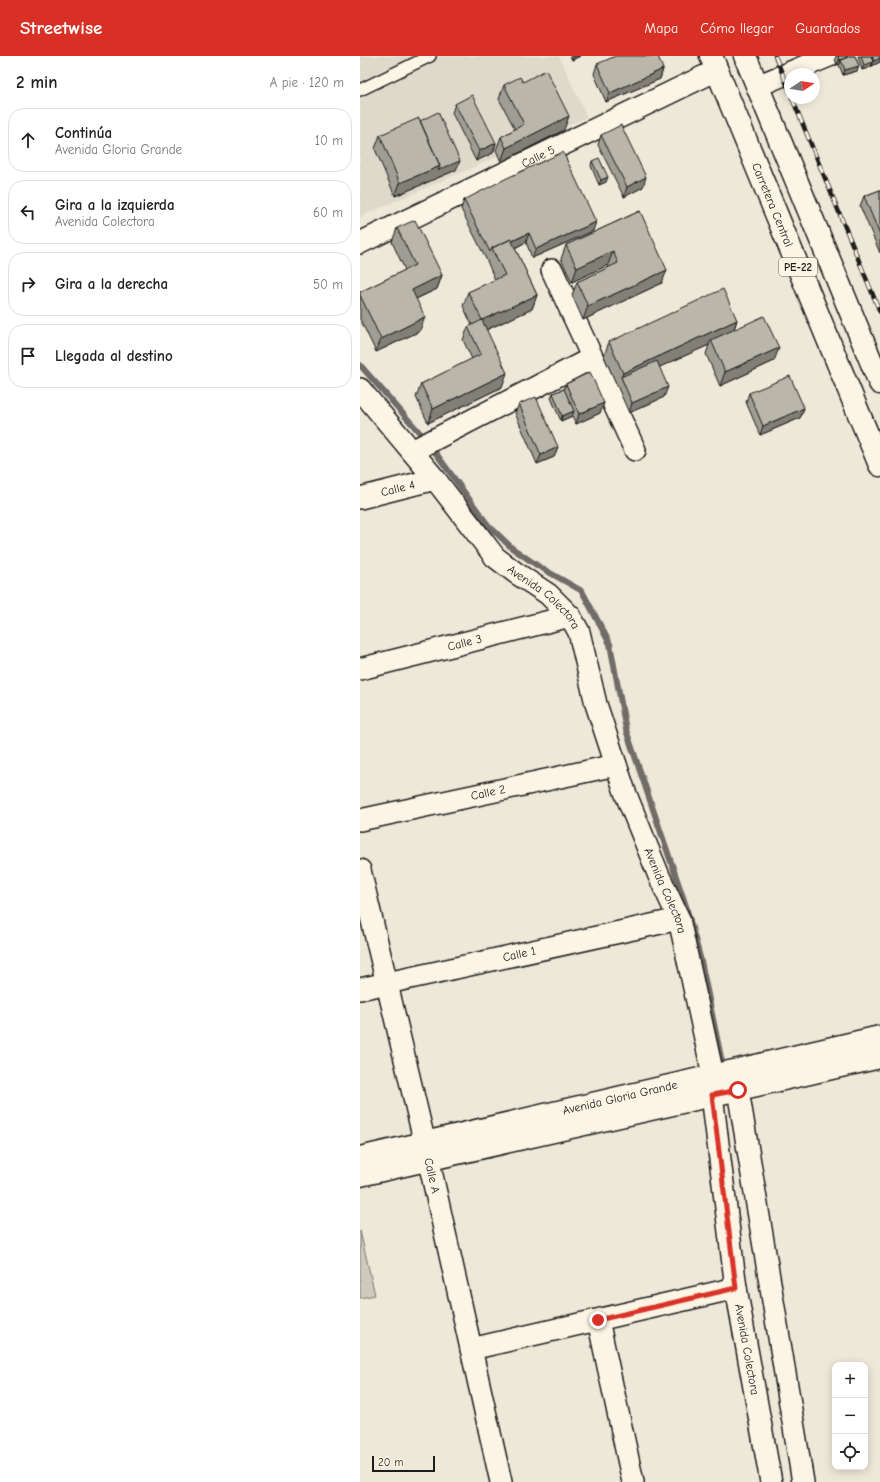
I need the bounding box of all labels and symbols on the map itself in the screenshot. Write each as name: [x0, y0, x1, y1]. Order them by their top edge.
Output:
north arrow: [784, 68, 820, 104]
street label: Calle 5: [519, 143, 557, 171]
street label: Carretera Central: [749, 161, 796, 249]
road number: PE-22: [779, 258, 817, 276]
street label: Calle 4: [379, 477, 417, 499]
street label: Avenida Colectora: [505, 562, 583, 631]
street label: Calle 3: [446, 632, 483, 654]
street label: Calle 2: [469, 782, 507, 803]
street label: Avenida Colectora: [641, 846, 689, 935]
street label: Calle 1: [501, 944, 537, 965]
street label: Avenida Gloria Grande: [561, 1077, 679, 1118]
route start: [729, 1081, 747, 1099]
street label: Calle A: [421, 1157, 443, 1195]
street label: Avenida Colectora: [732, 1303, 762, 1396]
route end: [589, 1311, 607, 1329]
scale bar: [372, 1454, 435, 1473]

